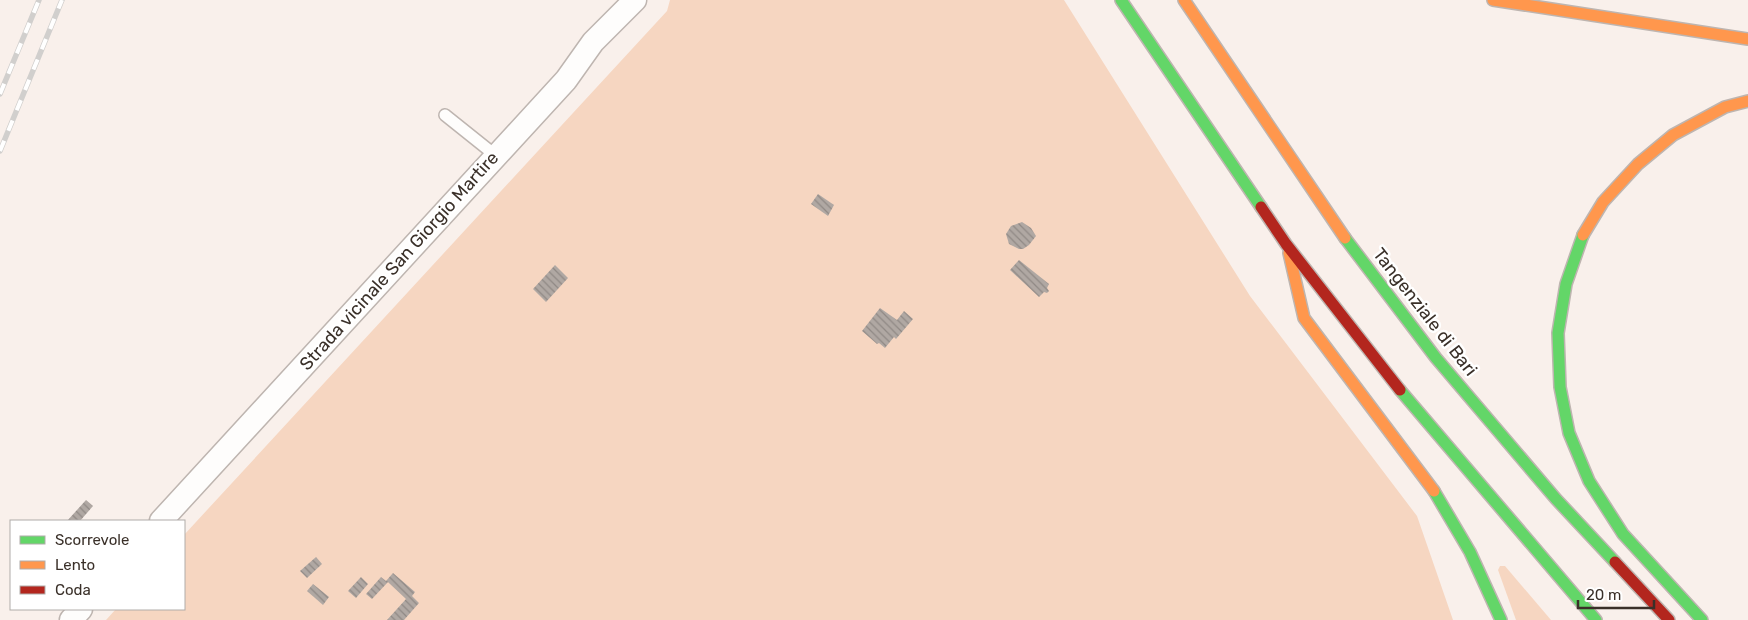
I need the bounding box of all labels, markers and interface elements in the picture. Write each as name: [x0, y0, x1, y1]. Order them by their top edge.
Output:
street label: Strada vicinale San Giorgio Martire: [295, 147, 503, 375]
street label: Tangenziale di Bari: [1368, 244, 1482, 380]
legend: [10, 520, 185, 610]
text: Scorrevole: [55, 531, 129, 549]
text: Lento: [55, 556, 95, 574]
scale bar: [1578, 578, 1654, 610]
text: Coda: [55, 581, 91, 599]
text: 20 m: [1586, 586, 1621, 604]

